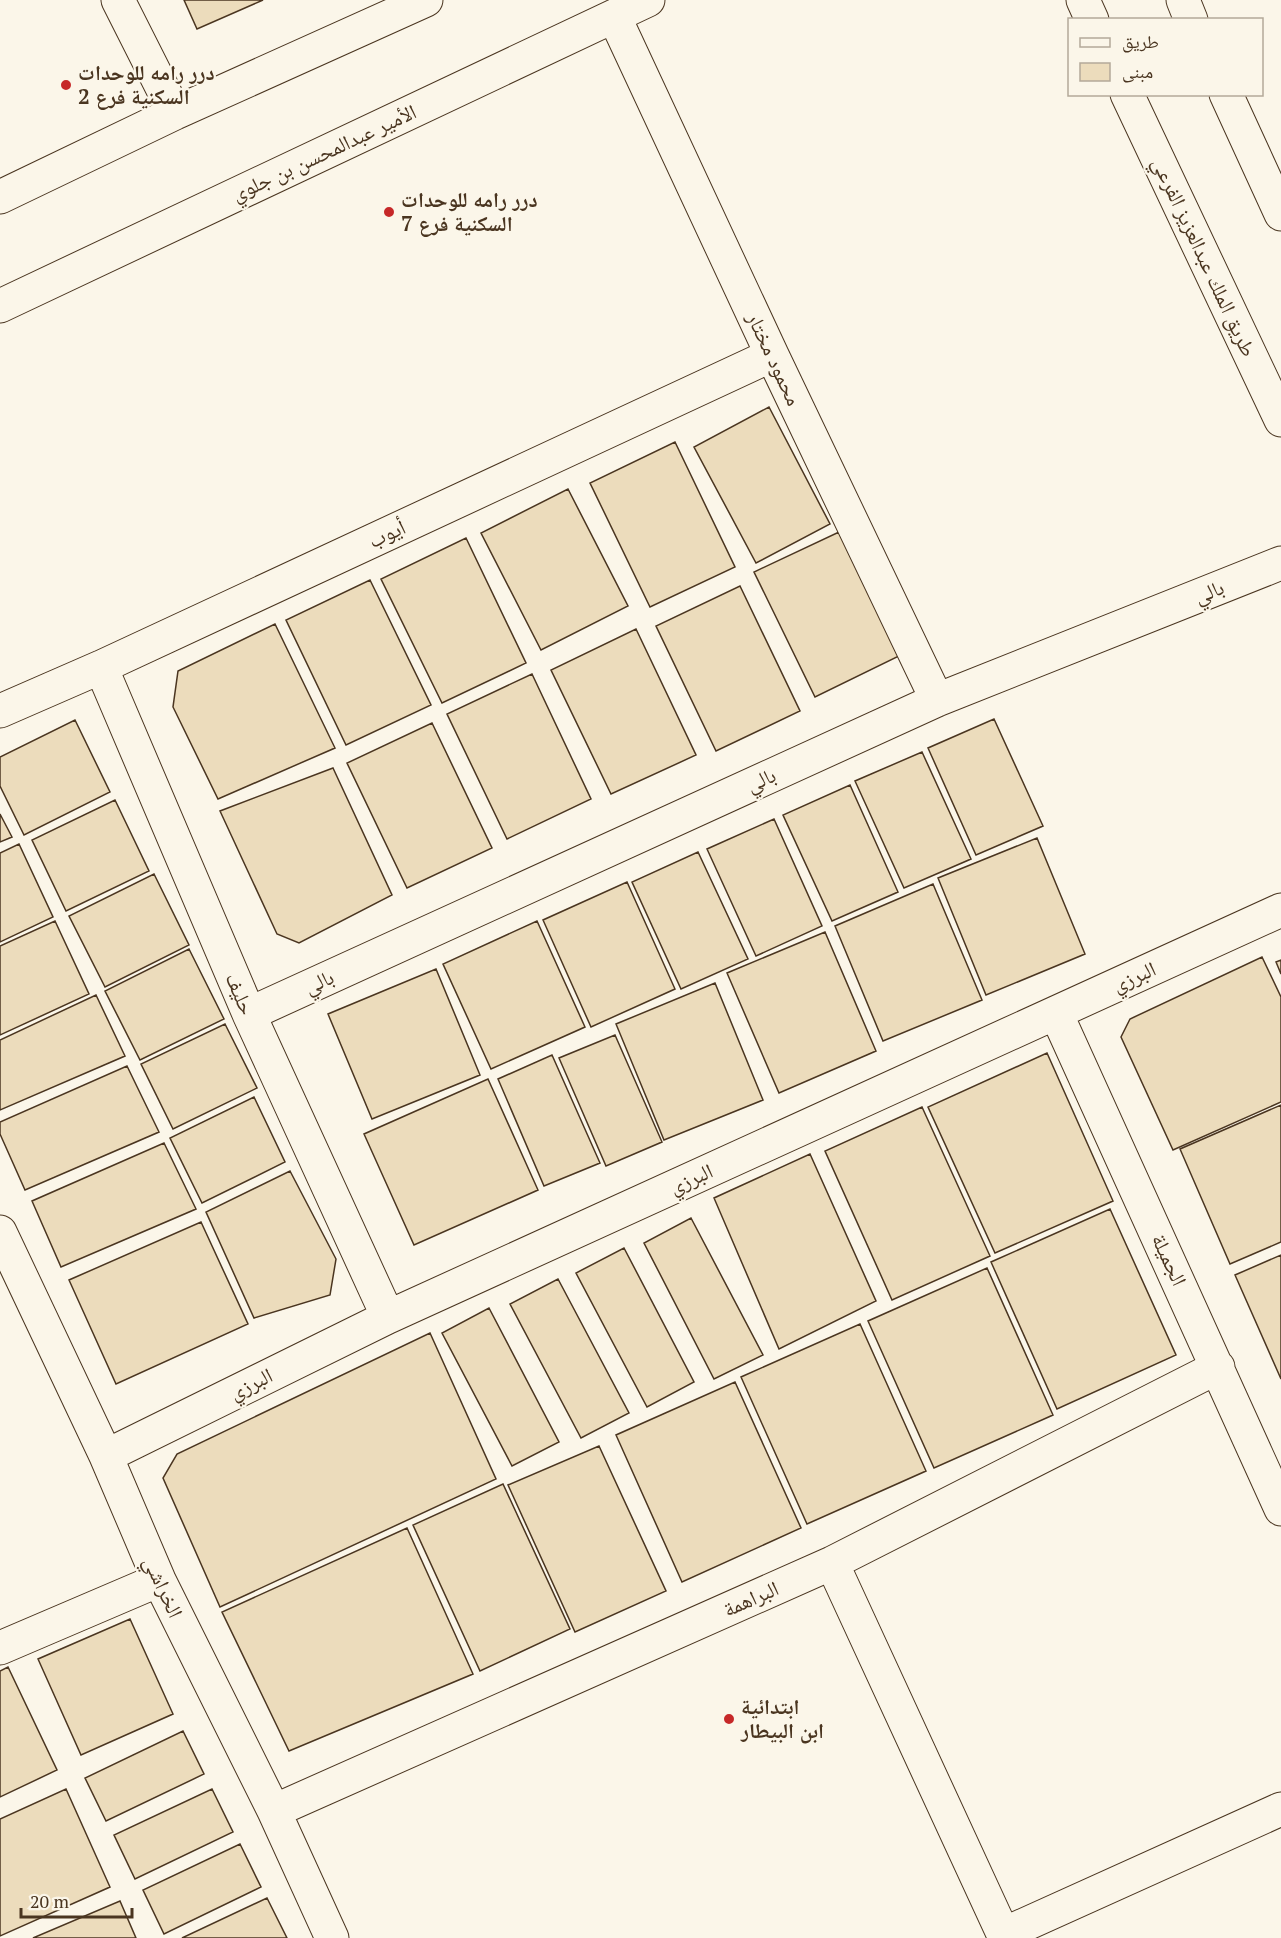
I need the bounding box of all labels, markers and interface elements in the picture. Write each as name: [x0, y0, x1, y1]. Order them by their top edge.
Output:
legend: [1068, 18, 1263, 96]
text: طريق: [1122, 29, 1159, 53]
place label: درر رامه للوحدات السكنية فرع 2: [78, 58, 215, 110]
text: مبنى: [1122, 59, 1153, 83]
marker: درر رامه للوحدات السكنية فرع 2: [59, 78, 73, 92]
street label: الأمير عبدالمحسن بن جلوي: [226, 97, 422, 210]
street label: طريق الملك عبدالعزيز الفرعي: [1143, 152, 1263, 362]
place label: درر رامه للوحدات السكنية فرع 7: [401, 185, 538, 237]
marker: درر رامه للوحدات السكنية فرع 7: [382, 205, 396, 219]
street label: محمود مختار: [741, 306, 809, 410]
street label: أيوب: [363, 512, 410, 554]
street label: بالي: [1189, 572, 1229, 613]
street label: بالي: [741, 760, 781, 801]
street label: البرزي: [1107, 954, 1161, 1001]
street label: بالي: [299, 962, 339, 1003]
street label: حليف: [220, 968, 262, 1019]
street label: البرزي: [664, 1156, 718, 1203]
street label: الجميلة: [1146, 1229, 1194, 1290]
street label: البرزي: [224, 1361, 278, 1409]
street label: الخراشي: [134, 1551, 190, 1623]
street label: البراهمة: [718, 1574, 783, 1623]
place label: ابتدائية ابن البيطار: [740, 1692, 824, 1744]
marker: ابتدائية ابن البيطار: [722, 1712, 736, 1726]
scale bar: [21, 1881, 132, 1919]
text: 20 m: [30, 1889, 70, 1913]

